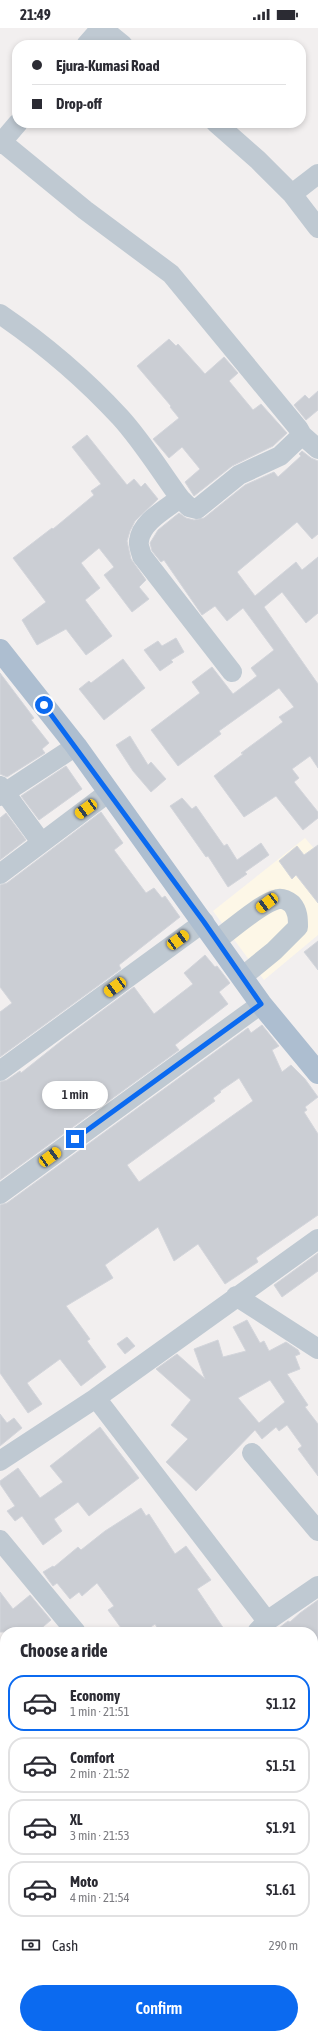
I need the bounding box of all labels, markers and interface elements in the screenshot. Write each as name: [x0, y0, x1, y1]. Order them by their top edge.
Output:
text: 21:49: [20, 6, 51, 23]
text: Ejura-Kumasi Road: [56, 57, 160, 74]
text: Drop-off: [56, 95, 102, 112]
route start: [35, 696, 53, 714]
car: [73, 797, 99, 821]
car: [254, 891, 280, 915]
car: [165, 928, 191, 952]
car: [102, 975, 128, 999]
callout: 1 min: [42, 1081, 108, 1109]
text: 1 min: [62, 1087, 88, 1102]
route end: [66, 1130, 84, 1148]
car: [37, 1145, 63, 1169]
text: Choose a ride: [20, 1640, 108, 1661]
icon: car: [22, 1685, 58, 1721]
text: Economy: [70, 1687, 120, 1704]
text: $1.12: [266, 1695, 296, 1712]
text: 1 min · 21:51: [70, 1704, 130, 1719]
icon: car: [22, 1747, 58, 1783]
text: Comfort: [70, 1749, 114, 1766]
text: $1.51: [266, 1757, 296, 1774]
text: 2 min · 21:52: [70, 1766, 130, 1781]
icon: car: [22, 1809, 58, 1845]
text: XL: [70, 1811, 83, 1828]
text: $1.91: [266, 1819, 296, 1836]
text: 3 min · 21:53: [70, 1828, 130, 1843]
icon: car: [22, 1871, 58, 1907]
text: Moto: [70, 1873, 98, 1890]
text: $1.61: [266, 1881, 296, 1898]
text: 4 min · 21:54: [70, 1890, 130, 1905]
icon: cash: [20, 1934, 42, 1956]
text: Cash: [52, 1937, 78, 1954]
text: 290 m: [269, 1938, 298, 1953]
button: Confirm: [20, 1985, 298, 2031]

